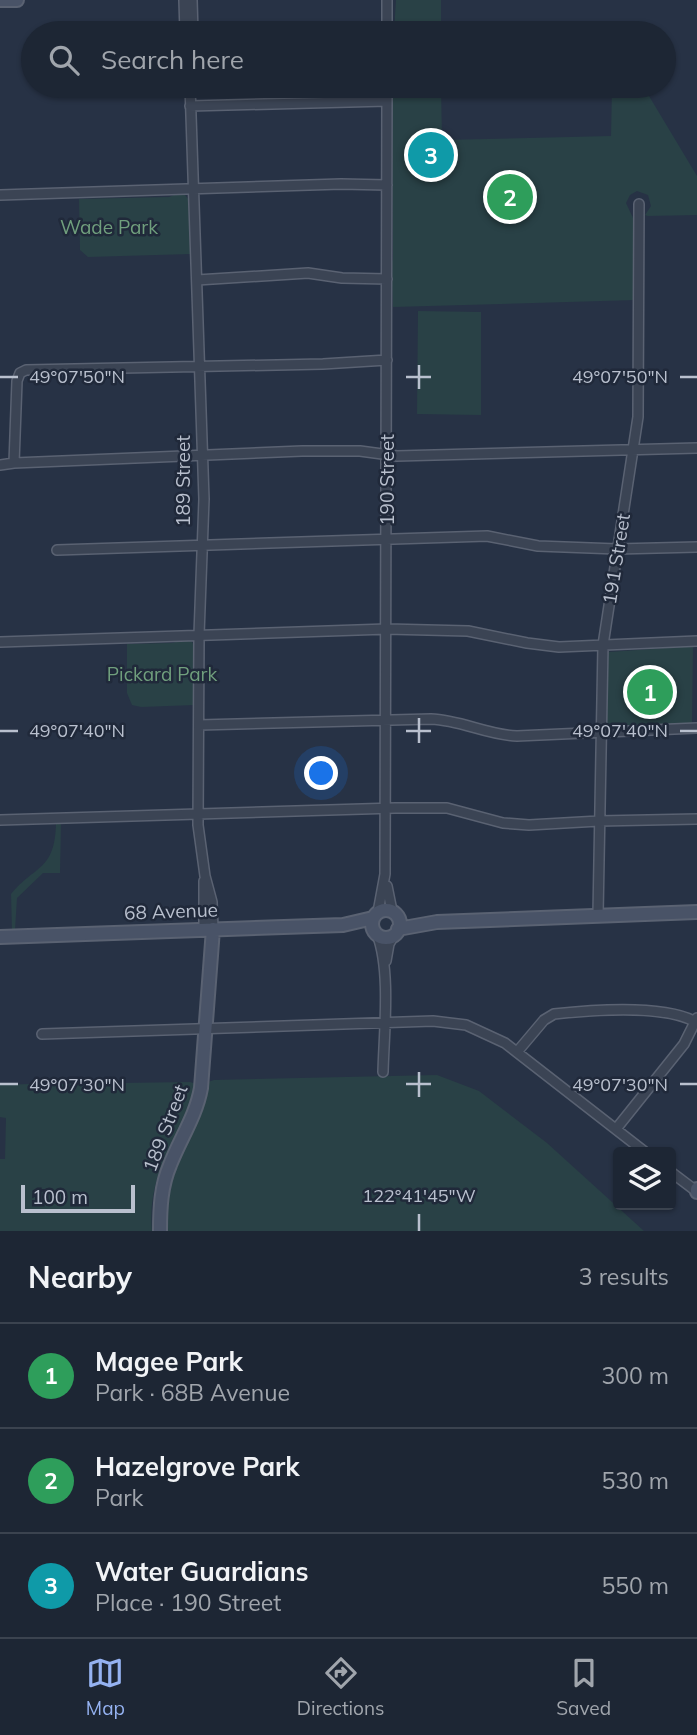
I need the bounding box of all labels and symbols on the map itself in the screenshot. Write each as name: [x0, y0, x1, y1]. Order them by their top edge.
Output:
pin: 3: [408, 129, 454, 181]
pin: 2: [487, 171, 533, 223]
park label: Wade Park: [60, 215, 158, 239]
text: 49°07'50"N: [29, 365, 125, 388]
text: 49°07'50"N: [572, 365, 668, 388]
street label: 190 Street: [375, 434, 399, 526]
street label: 189 Street: [171, 435, 195, 527]
street label: 191 Street: [597, 511, 635, 606]
park label: Pickard Park: [107, 662, 217, 686]
pin: 1: [627, 666, 673, 718]
text: 49°07'40"N: [29, 719, 125, 742]
text: 49°07'40"N: [572, 719, 668, 742]
your location: [304, 756, 338, 790]
street label: 68 Avenue: [124, 897, 218, 925]
text: 49°07'30"N: [29, 1073, 125, 1096]
text: 49°07'30"N: [572, 1073, 668, 1096]
street label: 189 Street: [137, 1081, 193, 1175]
scale bar: [21, 1182, 135, 1214]
text: 122°41'45"W: [362, 1184, 476, 1207]

